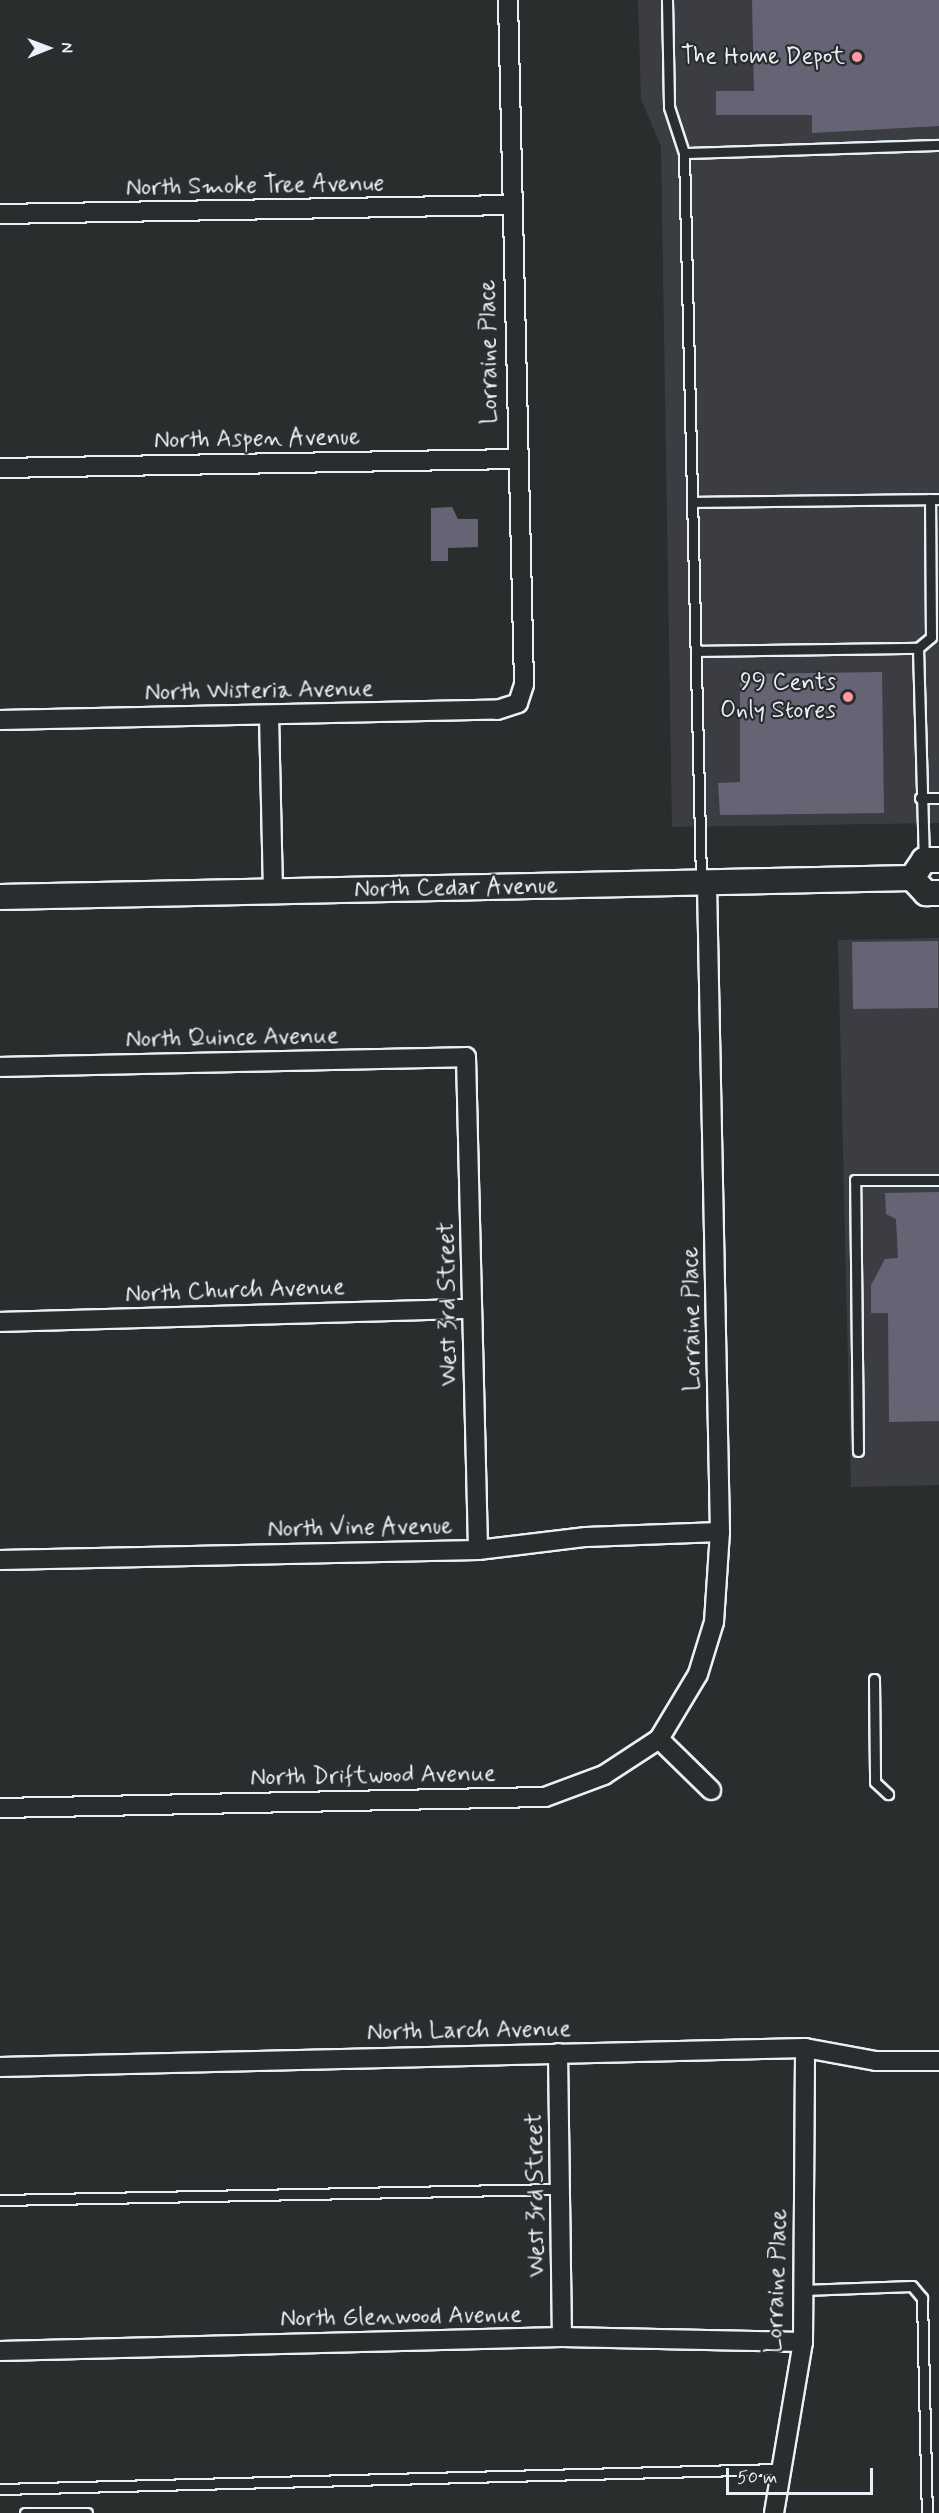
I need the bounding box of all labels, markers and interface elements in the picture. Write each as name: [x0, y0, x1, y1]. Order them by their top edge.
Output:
north arrow: [18, 18, 78, 78]
text: N: [56, 42, 77, 53]
place label: The Home Depot: [679, 43, 845, 71]
marker: The Home Depot: [850, 50, 864, 64]
street label: North Smoke Tree Avenue: [124, 169, 386, 203]
street label: Lorraine Place: [473, 279, 505, 425]
street label: North Aspen Avenue: [152, 423, 362, 455]
place label: 99 Cents Only Stores: [720, 669, 836, 725]
street label: North Wisteria Avenue: [144, 675, 374, 707]
marker: 99 Cents Only Stores: [841, 690, 855, 704]
street label: North Cedar Avenue: [352, 872, 560, 904]
street label: North Quince Avenue: [125, 1022, 339, 1054]
street label: West 3rd Street: [432, 1222, 464, 1386]
street label: Lorraine Place: [676, 1246, 708, 1392]
street label: North Church Avenue: [125, 1273, 345, 1309]
street label: North Vine Avenue: [265, 1512, 455, 1544]
street label: North Driftwood Avenue: [250, 1759, 496, 1793]
street label: North Larch Avenue: [367, 2015, 571, 2047]
street label: West 3rd Street: [520, 2113, 552, 2277]
street label: Lorraine Place: [760, 2208, 794, 2354]
street label: North Glenwood Avenue: [279, 2300, 523, 2334]
scale bar: [729, 2456, 876, 2494]
text: 50 m: [737, 2466, 777, 2490]

